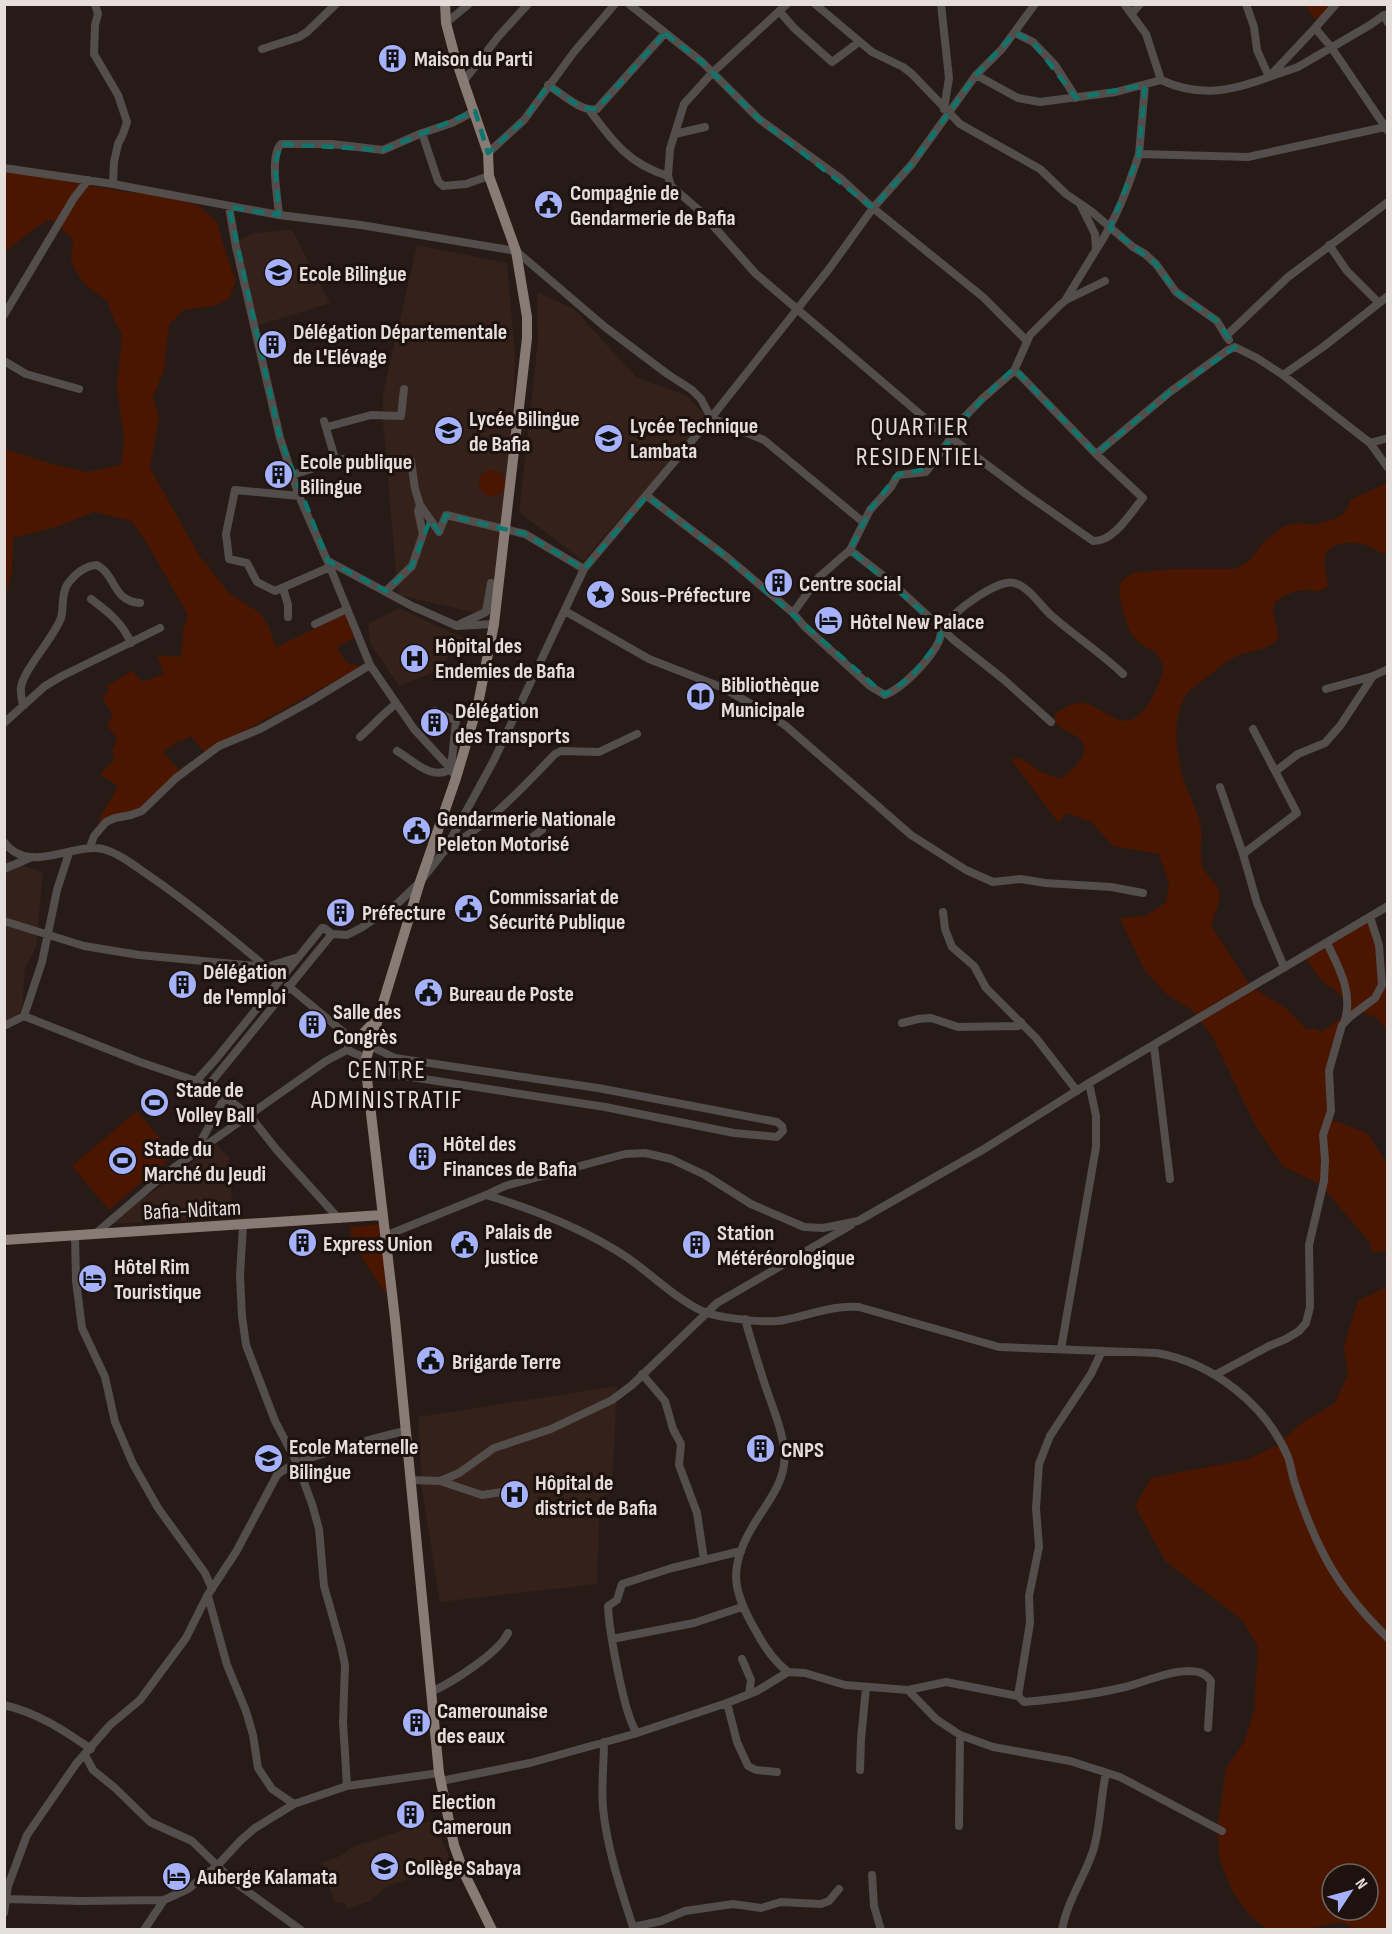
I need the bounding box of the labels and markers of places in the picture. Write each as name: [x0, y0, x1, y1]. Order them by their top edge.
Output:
building icon: Maison du Parti: [377, 42, 409, 74]
place label: Maison du Parti: [414, 46, 533, 73]
place label: Compagnie de Gendarmerie de Bafia: [570, 180, 735, 232]
public building icon: Compagnie de Gendarmerie de Bafia: [533, 189, 565, 221]
school or university icon: Ecole Bilingue: [262, 257, 294, 289]
place label: Ecole Bilingue: [299, 261, 407, 288]
place label: Délégation Départementale de L'Elévage: [293, 319, 507, 371]
building icon: Délégation Départementale de L'Elévage: [256, 328, 288, 360]
place label: Lycée Bilingue de Bafia: [469, 406, 580, 458]
place label: Lycée Technique Lambata: [630, 413, 758, 465]
school or university icon: Lycée Bilingue de Bafia: [432, 415, 464, 447]
school or university icon: Lycée Technique Lambata: [593, 422, 625, 454]
place label: Ecole publique Bilingue: [300, 449, 412, 501]
building icon: Ecole publique Bilingue: [263, 458, 295, 490]
building icon: Centre social: [762, 567, 794, 599]
place label: Centre social: [799, 571, 901, 598]
place icon: Sous-Préfecture: [584, 578, 616, 610]
place label: Sous-Préfecture: [621, 582, 751, 609]
hotel icon: Hôtel New Palace: [813, 605, 845, 637]
place label: Hôtel New Palace: [850, 609, 984, 636]
place label: Hôpital des Endemies de Bafia: [435, 633, 575, 685]
hospital icon: Hôpital des Endemies de Bafia: [398, 642, 430, 674]
place label: Bibliothèque Municipale: [721, 672, 819, 724]
library icon: Bibliothèque Municipale: [684, 681, 716, 713]
place label: Délégation des Transports: [455, 698, 570, 750]
building icon: Délégation des Transports: [418, 707, 450, 739]
place label: Gendarmerie Nationale Peleton Motorisé: [437, 806, 616, 858]
public building icon: Gendarmerie Nationale Peleton Motorisé: [400, 815, 432, 847]
place label: Commissariat de Sécurité Publique: [489, 884, 625, 936]
public building icon: Commissariat de Sécurité Publique: [452, 893, 484, 925]
building icon: Préfecture: [325, 896, 357, 928]
place label: Préfecture: [362, 900, 446, 927]
place label: Délégation de l'emploi: [203, 959, 287, 1011]
building icon: Délégation de l'emploi: [166, 968, 198, 1000]
public building icon: Bureau de Poste: [412, 977, 444, 1009]
place label: Bureau de Poste: [449, 981, 574, 1008]
place label: Salle des Congrès: [333, 999, 401, 1051]
building icon: Salle des Congrès: [296, 1008, 328, 1040]
place label: Stade de Volley Ball: [176, 1077, 255, 1129]
sports icon: Stade de Volley Ball: [139, 1086, 171, 1118]
place label: Hôtel des Finances de Bafia: [443, 1131, 577, 1183]
place label: Stade du Marché du Jeudi: [144, 1136, 266, 1188]
building icon: Hôtel des Finances de Bafia: [406, 1140, 438, 1172]
sports icon: Stade du Marché du Jeudi: [107, 1145, 139, 1177]
place label: Palais de Justice: [484, 1219, 553, 1271]
place label: Station Météréorologique: [717, 1220, 855, 1272]
building icon: Express Union: [286, 1227, 318, 1259]
public building icon: Palais de Justice: [448, 1228, 480, 1260]
building icon: Station Météréorologique: [680, 1229, 712, 1261]
place label: Express Union: [323, 1231, 432, 1258]
place label: Hôtel Rim Touristique: [114, 1254, 201, 1306]
hotel icon: Hôtel Rim Touristique: [77, 1263, 109, 1295]
public building icon: Brigarde Terre: [415, 1345, 447, 1377]
place label: Brigarde Terre: [452, 1349, 561, 1376]
building icon: CNPS: [744, 1433, 776, 1465]
place label: Ecole Maternelle Bilingue: [289, 1434, 418, 1486]
place label: CNPS: [781, 1437, 824, 1464]
school or university icon: Ecole Maternelle Bilingue: [252, 1443, 284, 1475]
place label: Hôpital de district de Bafia: [535, 1470, 657, 1522]
hospital icon: Hôpital de district de Bafia: [498, 1479, 530, 1511]
place label: Camerounaise des eaux: [437, 1698, 548, 1750]
building icon: Camerounaise des eaux: [400, 1707, 432, 1739]
place label: Election Cameroun: [432, 1789, 512, 1841]
building icon: Election Cameroun: [395, 1798, 427, 1830]
school or university icon: Collège Sabaya: [368, 1851, 400, 1883]
place label: Collège Sabaya: [405, 1855, 521, 1882]
hotel icon: Auberge Kalamata: [160, 1860, 192, 1892]
place label: Auberge Kalamata: [196, 1864, 337, 1891]

